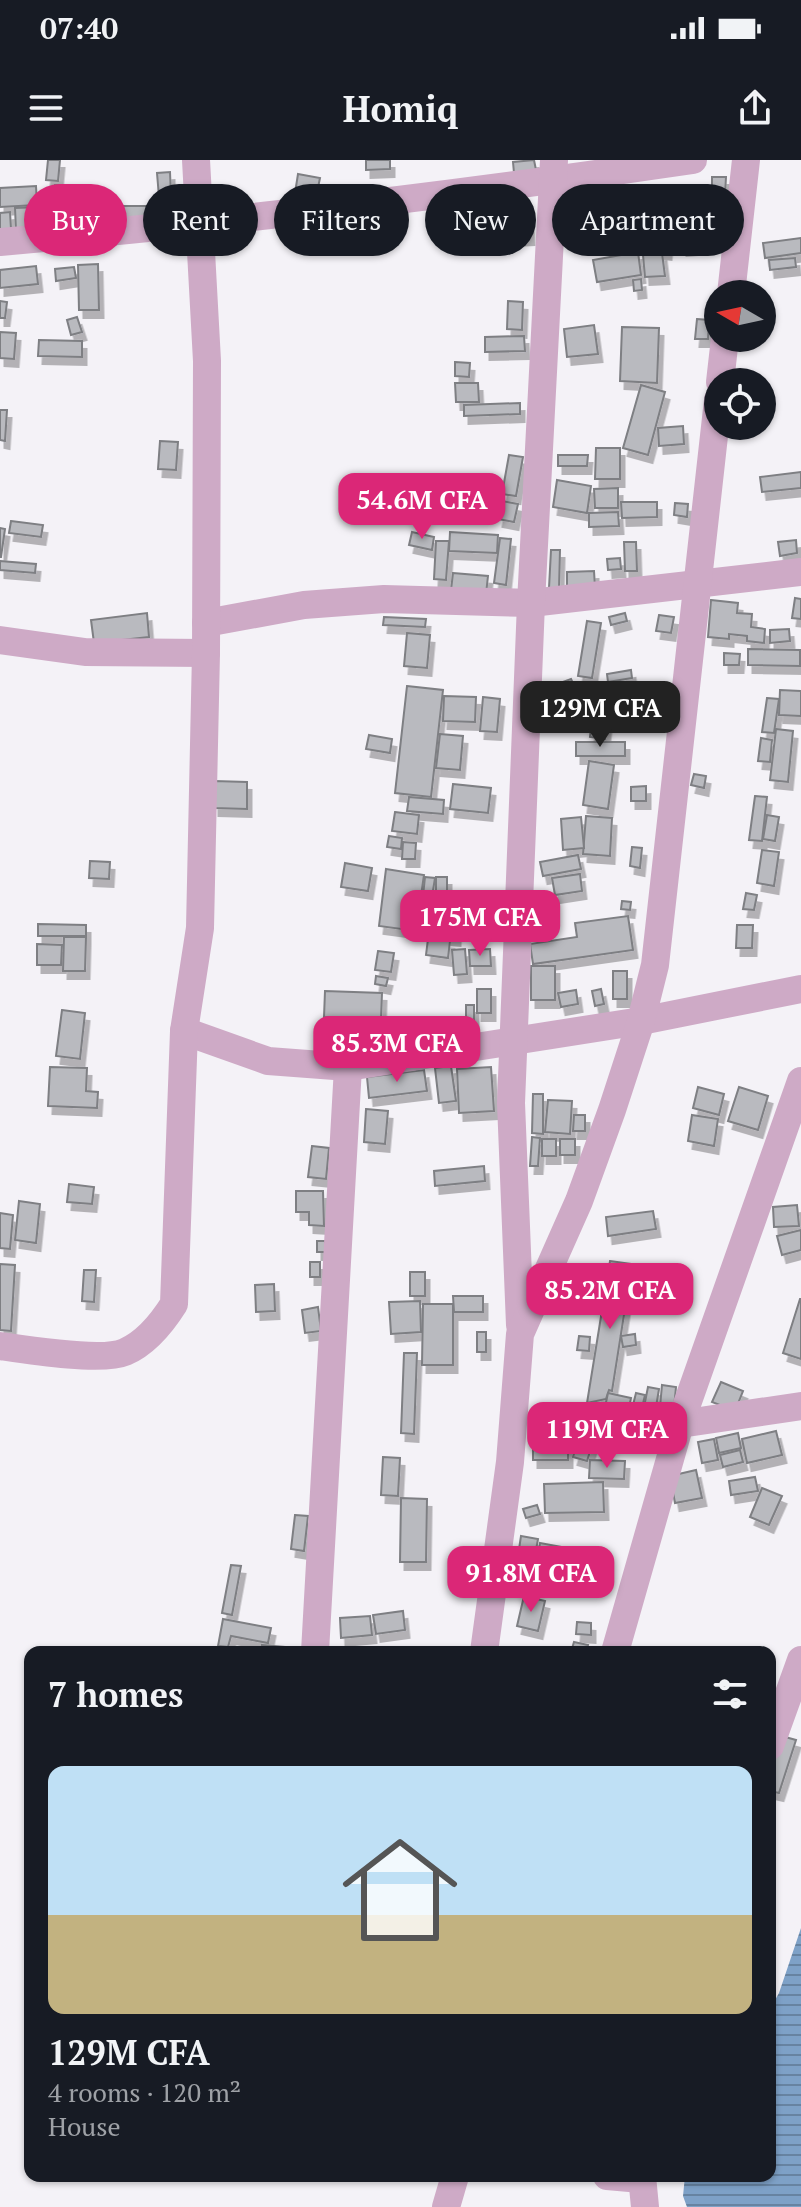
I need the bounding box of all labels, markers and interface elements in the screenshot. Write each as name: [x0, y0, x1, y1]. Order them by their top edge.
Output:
text: 07:40: [40, 8, 118, 48]
text: Homiq: [343, 85, 458, 132]
icon: menu: [24, 86, 68, 130]
icon: share: [733, 86, 777, 130]
chip: Buy: [24, 184, 127, 256]
chip: Rent: [143, 184, 258, 256]
chip: Filters: [274, 184, 409, 256]
chip: New: [425, 184, 536, 256]
chip: Apartment: [552, 184, 744, 256]
north arrow: [704, 280, 776, 352]
map controls: [704, 280, 776, 440]
button: locate: [704, 368, 776, 440]
pin: 54.6M CFA: [330, 473, 514, 541]
text: 54.6M CFA: [356, 482, 488, 516]
pin: 129M CFA: [517, 681, 683, 749]
text: 129M CFA: [538, 690, 662, 724]
pin: 175M CFA: [397, 890, 563, 958]
text: 175M CFA: [418, 899, 542, 933]
pin: 85.3M CFA: [305, 1016, 489, 1084]
text: 85.3M CFA: [331, 1025, 463, 1059]
pin: 85.2M CFA: [518, 1263, 702, 1331]
text: 85.2M CFA: [544, 1272, 676, 1306]
pin: 119M CFA: [524, 1402, 690, 1470]
text: 119M CFA: [545, 1411, 669, 1445]
pin: 91.8M CFA: [439, 1546, 623, 1614]
text: 91.8M CFA: [465, 1555, 597, 1589]
text: 7 homes: [48, 1672, 183, 1717]
icon: filters: [708, 1672, 752, 1716]
icon: home: [328, 1818, 472, 1962]
text: 129M CFA: [48, 2030, 210, 2075]
text: 4 rooms · 120 m²: [48, 2075, 241, 2109]
text: House: [48, 2109, 121, 2143]

